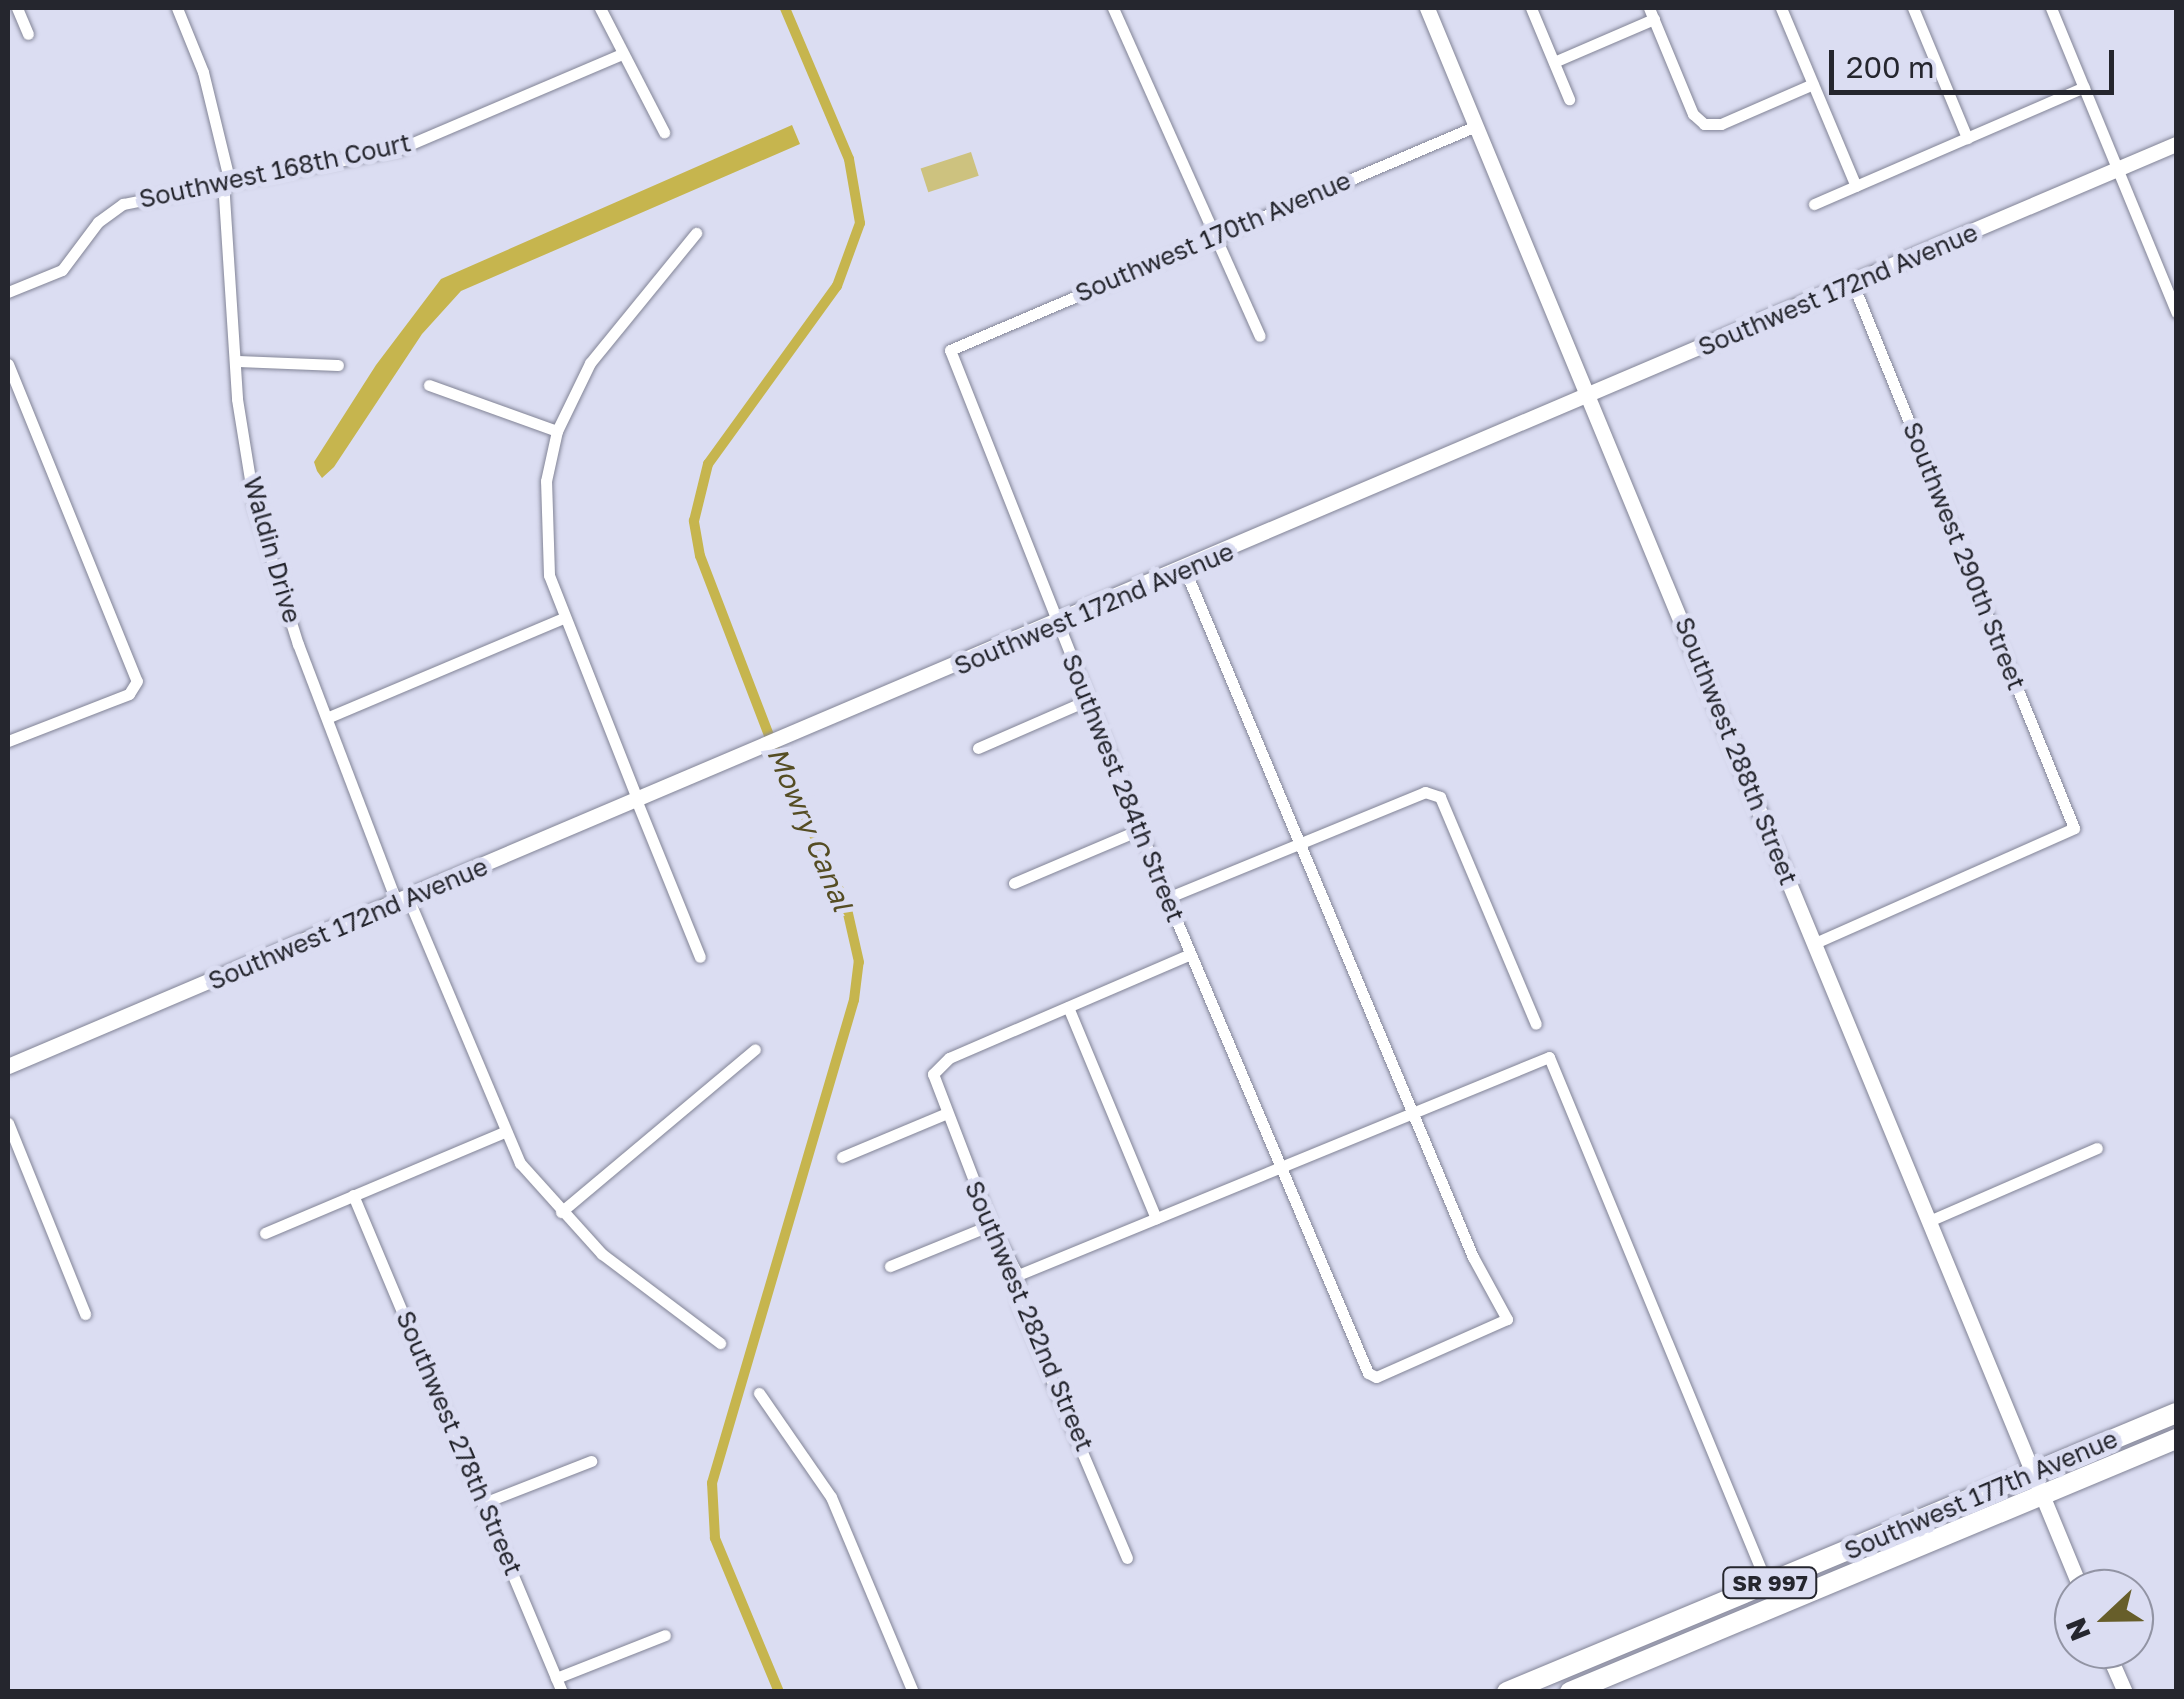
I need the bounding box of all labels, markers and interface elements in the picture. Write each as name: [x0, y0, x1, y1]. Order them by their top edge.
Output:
scale bar: [1834, 30, 2119, 92]
text: 200 m: [1846, 49, 1935, 85]
street label: Southwest 168th Court: [137, 128, 413, 214]
street label: Southwest 170th Avenue: [1071, 165, 1355, 309]
street label: Southwest 172nd Avenue: [1694, 218, 1982, 362]
street label: Southwest 290th Street: [1897, 418, 2031, 694]
street label: Waldin Drive: [237, 474, 307, 626]
street label: Southwest 172nd Avenue: [950, 537, 1238, 681]
street label: Southwest 288th Street: [1669, 613, 1803, 889]
street label: Southwest 284th Street: [1056, 650, 1190, 926]
water label: Mowry Canal: [760, 742, 860, 916]
street label: Southwest 172nd Avenue: [204, 852, 492, 996]
street label: Southwest 282nd Street: [958, 1176, 1100, 1456]
street label: Southwest 278th Street: [390, 1306, 528, 1580]
street label: Southwest 177th Avenue: [1840, 1424, 2122, 1566]
road number: SR 997: [1720, 1566, 1820, 1600]
north arrow: [2054, 1569, 2154, 1669]
text: N: [2058, 1614, 2097, 1646]

